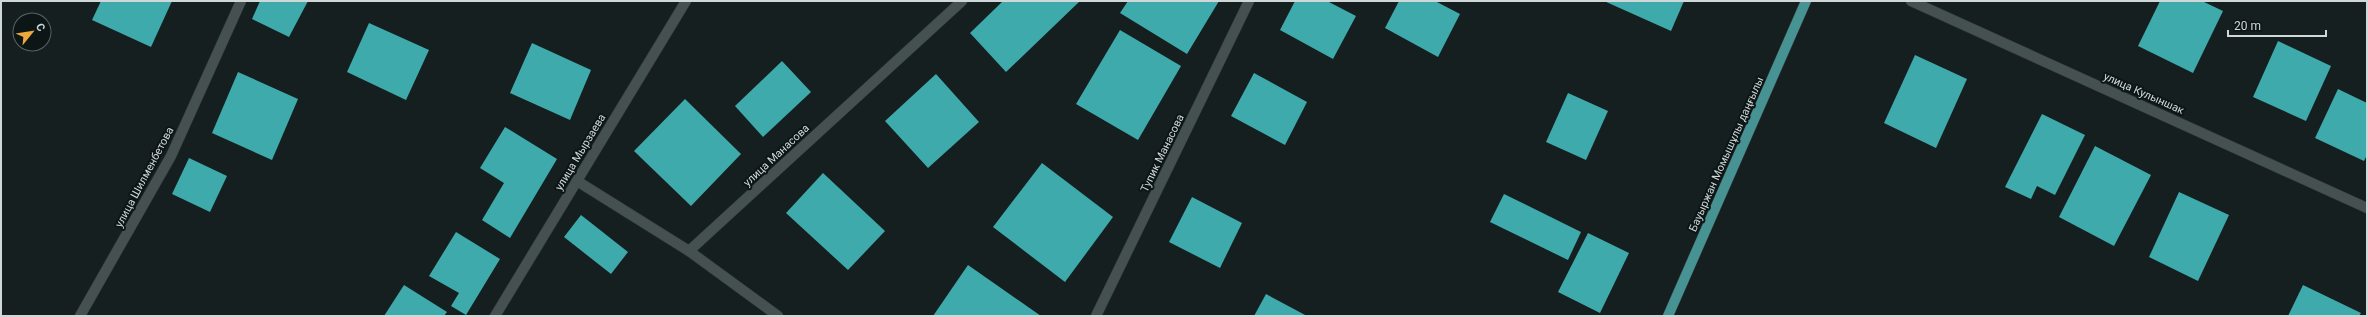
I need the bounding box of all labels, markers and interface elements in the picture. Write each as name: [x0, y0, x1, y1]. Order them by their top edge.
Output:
north arrow: [12, 12, 52, 52]
scale bar: [2228, 12, 2326, 38]
text: 20 m: [2234, 19, 2261, 33]
text: С: [33, 21, 48, 34]
street label: улица Кулыншак: [2101, 70, 2186, 117]
street label: Бауыржан Момышұлы даңғылы: [1686, 75, 1767, 234]
street label: улица Мырзаева: [552, 112, 608, 193]
street label: Тупик Манасова: [1138, 112, 1187, 194]
street label: улица Манасова: [741, 122, 812, 189]
street label: улица Шилменбетова: [112, 125, 176, 230]

